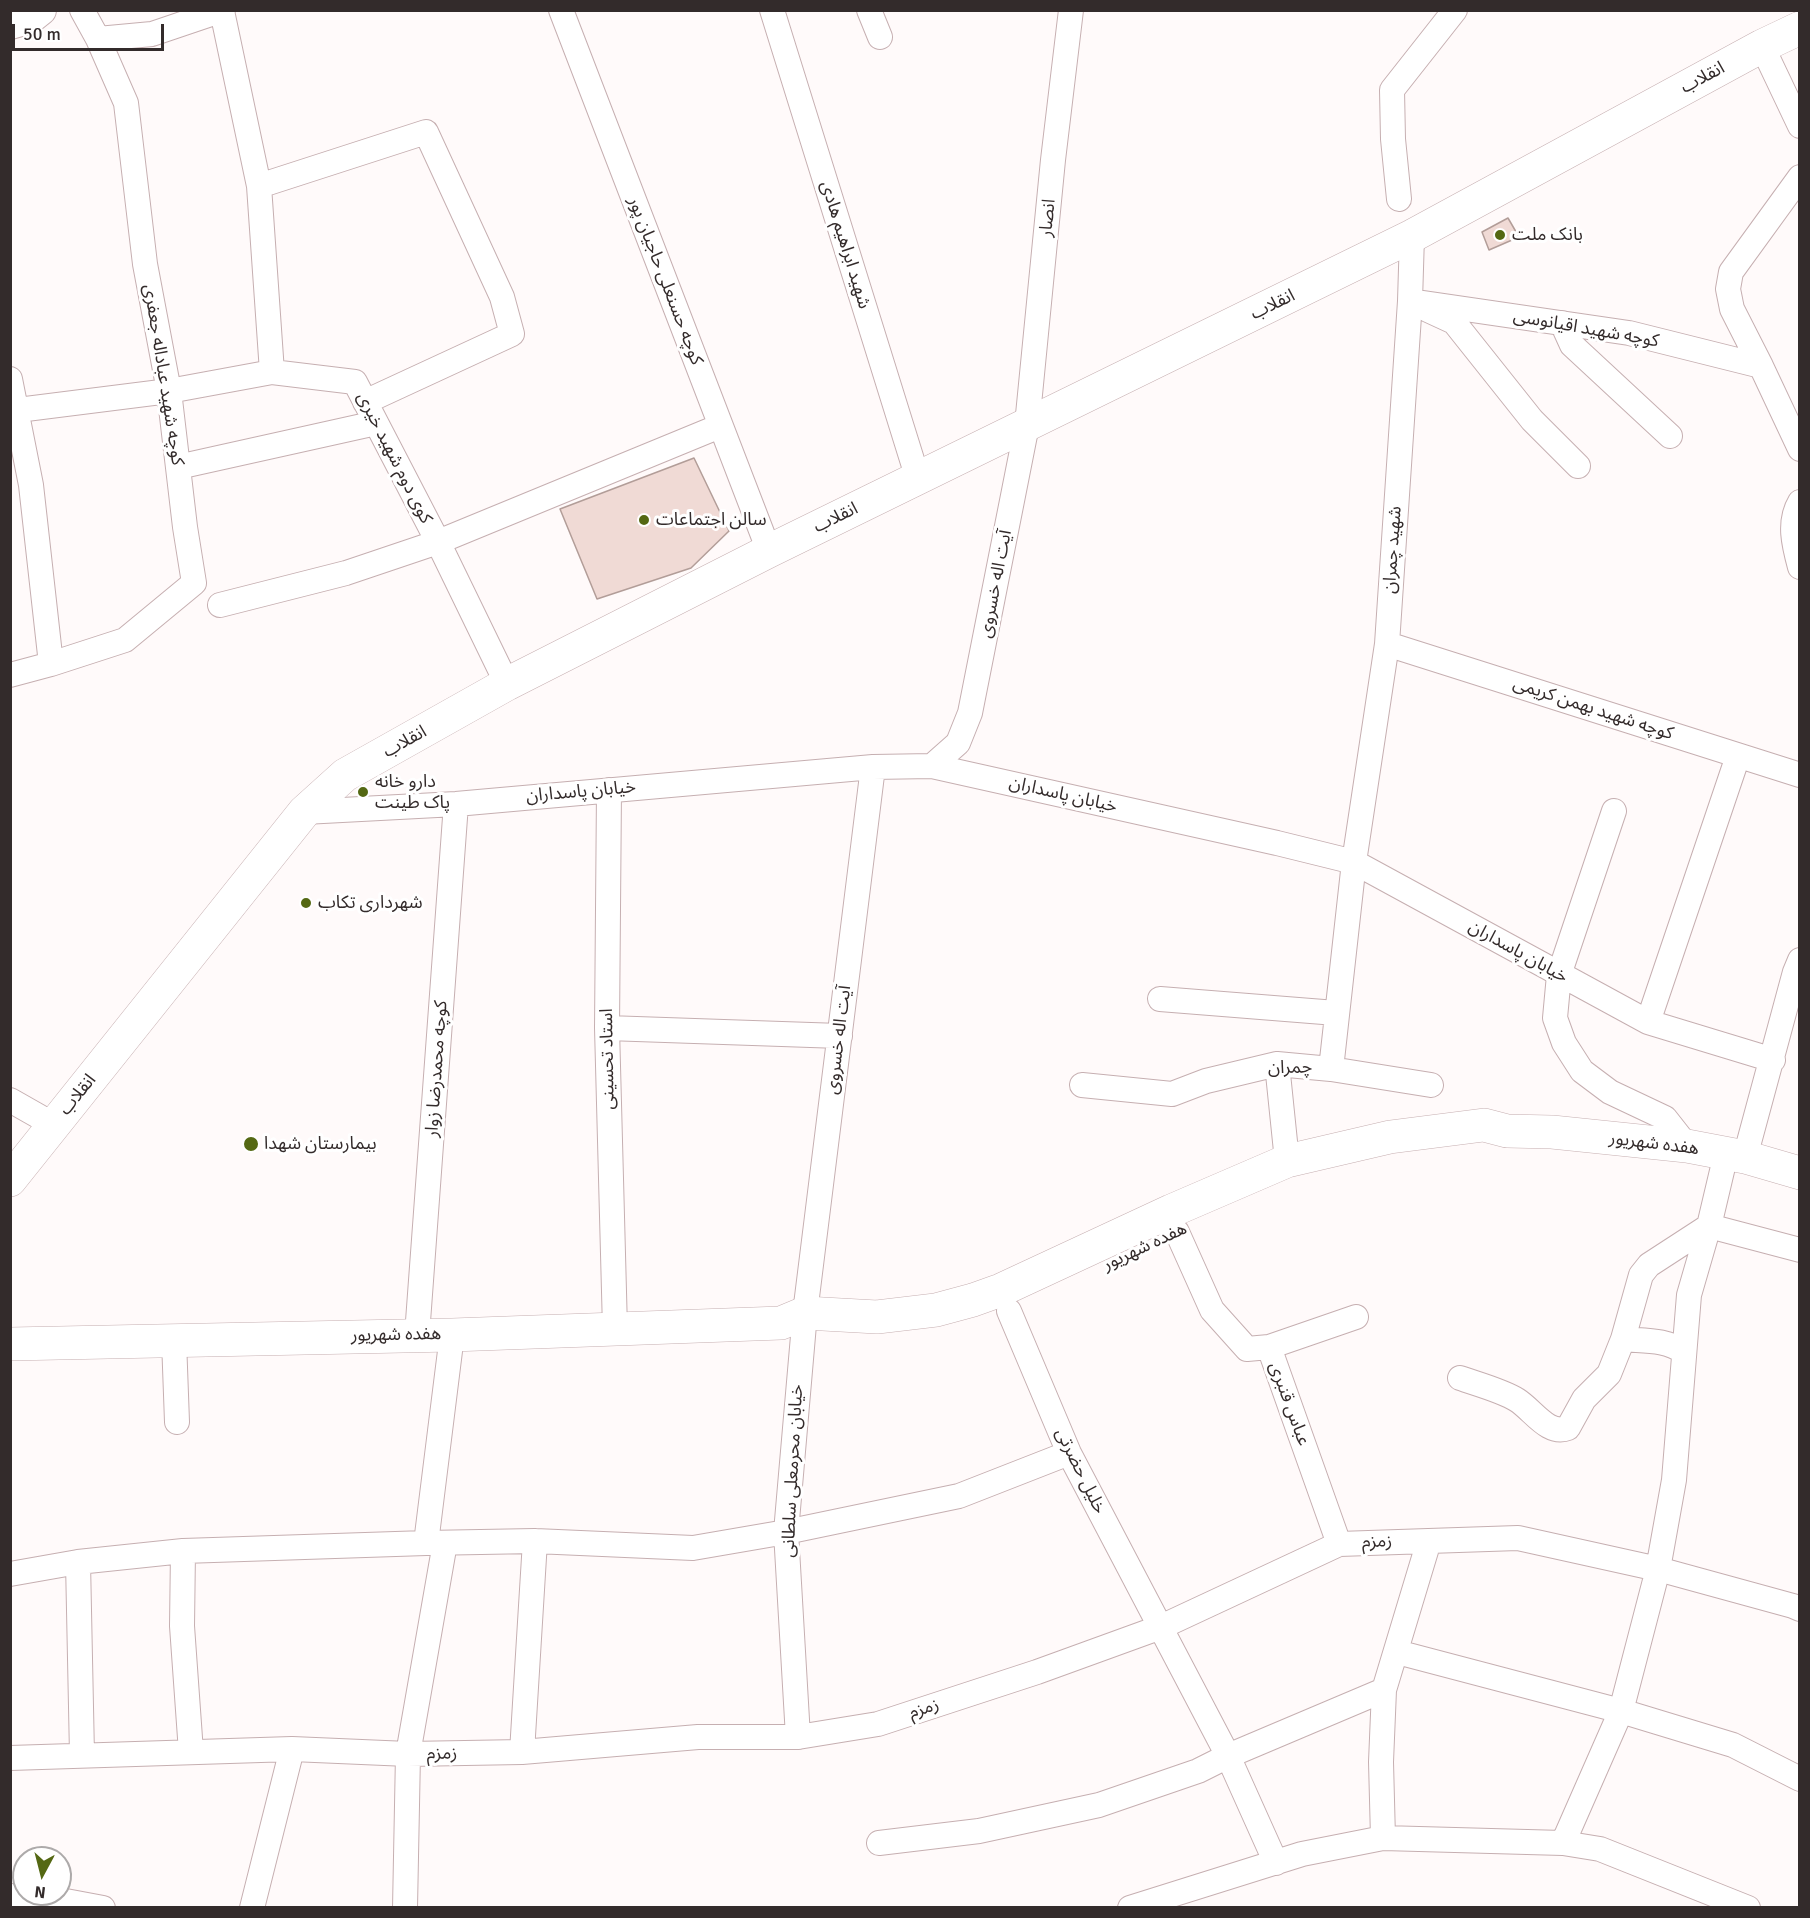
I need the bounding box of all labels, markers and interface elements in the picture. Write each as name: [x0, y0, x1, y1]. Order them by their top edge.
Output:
scale bar: [15, 12, 166, 50]
text: 50 m: [23, 23, 61, 45]
street label: انقلاب: [1677, 58, 1729, 98]
street label: شهید ابراهیم هادی: [815, 178, 875, 312]
street label: کوچه حسنعلی حاجیان پور: [623, 194, 707, 368]
street label: انصار: [1035, 198, 1061, 238]
place label: بانک ملت: [1512, 224, 1583, 246]
marker: بانک ملت: [1493, 228, 1507, 242]
street label: کوچه شهید عباداله جعفری: [138, 283, 188, 467]
street label: انقلاب: [1247, 285, 1299, 325]
street label: کوچه شهید اقیانوسی: [1511, 306, 1661, 352]
street label: کوی دوم شهید خیری: [352, 389, 436, 527]
street label: انقلاب: [810, 498, 862, 538]
street label: شهید چمران: [1379, 505, 1407, 595]
place label: سالن اجتماعات: [656, 509, 767, 531]
marker: سالن اجتماعات: [637, 513, 651, 527]
street label: آیت اله خسروی: [975, 528, 1017, 640]
street label: کوچه شهید بهمن کریمی: [1510, 673, 1676, 745]
street label: انقلاب: [379, 721, 431, 763]
place label: دارو خانه پاک طینت: [375, 771, 450, 814]
street label: خیابان پاسداران: [1007, 772, 1119, 818]
street label: خیابان پاسداران: [525, 776, 637, 808]
marker: دارو خانه پاک طینت: [356, 785, 370, 799]
place label: شهرداری تکاب: [318, 892, 423, 914]
marker: شهرداری تکاب: [299, 896, 313, 910]
street label: خیابان پاسداران: [1465, 916, 1571, 988]
street label: آیت اله خسروی: [822, 984, 856, 1096]
street label: کوچه محمدرضا زوار: [421, 1000, 453, 1138]
street label: استاد تحسینی: [596, 1008, 620, 1110]
street label: چمران: [1268, 1057, 1312, 1079]
street label: انقلاب: [55, 1070, 101, 1120]
street label: هفده شهریور: [1608, 1128, 1700, 1160]
place label: بیمارستان شهدا: [264, 1133, 377, 1155]
marker: بیمارستان شهدا: [242, 1135, 260, 1153]
street label: هفده شهریور: [1099, 1218, 1191, 1276]
street label: هفده شهریور: [351, 1323, 441, 1347]
street label: عباس قنبری: [1264, 1359, 1314, 1449]
street label: خیابان محرمعلی سلطانی: [778, 1384, 808, 1558]
street label: خلیل حضرتی: [1050, 1425, 1110, 1517]
street label: زمزم: [1361, 1531, 1393, 1553]
street label: زمزم: [906, 1694, 942, 1724]
street label: زمزم: [427, 1743, 457, 1765]
north arrow: [12, 1846, 72, 1906]
text: N: [33, 1881, 47, 1902]

